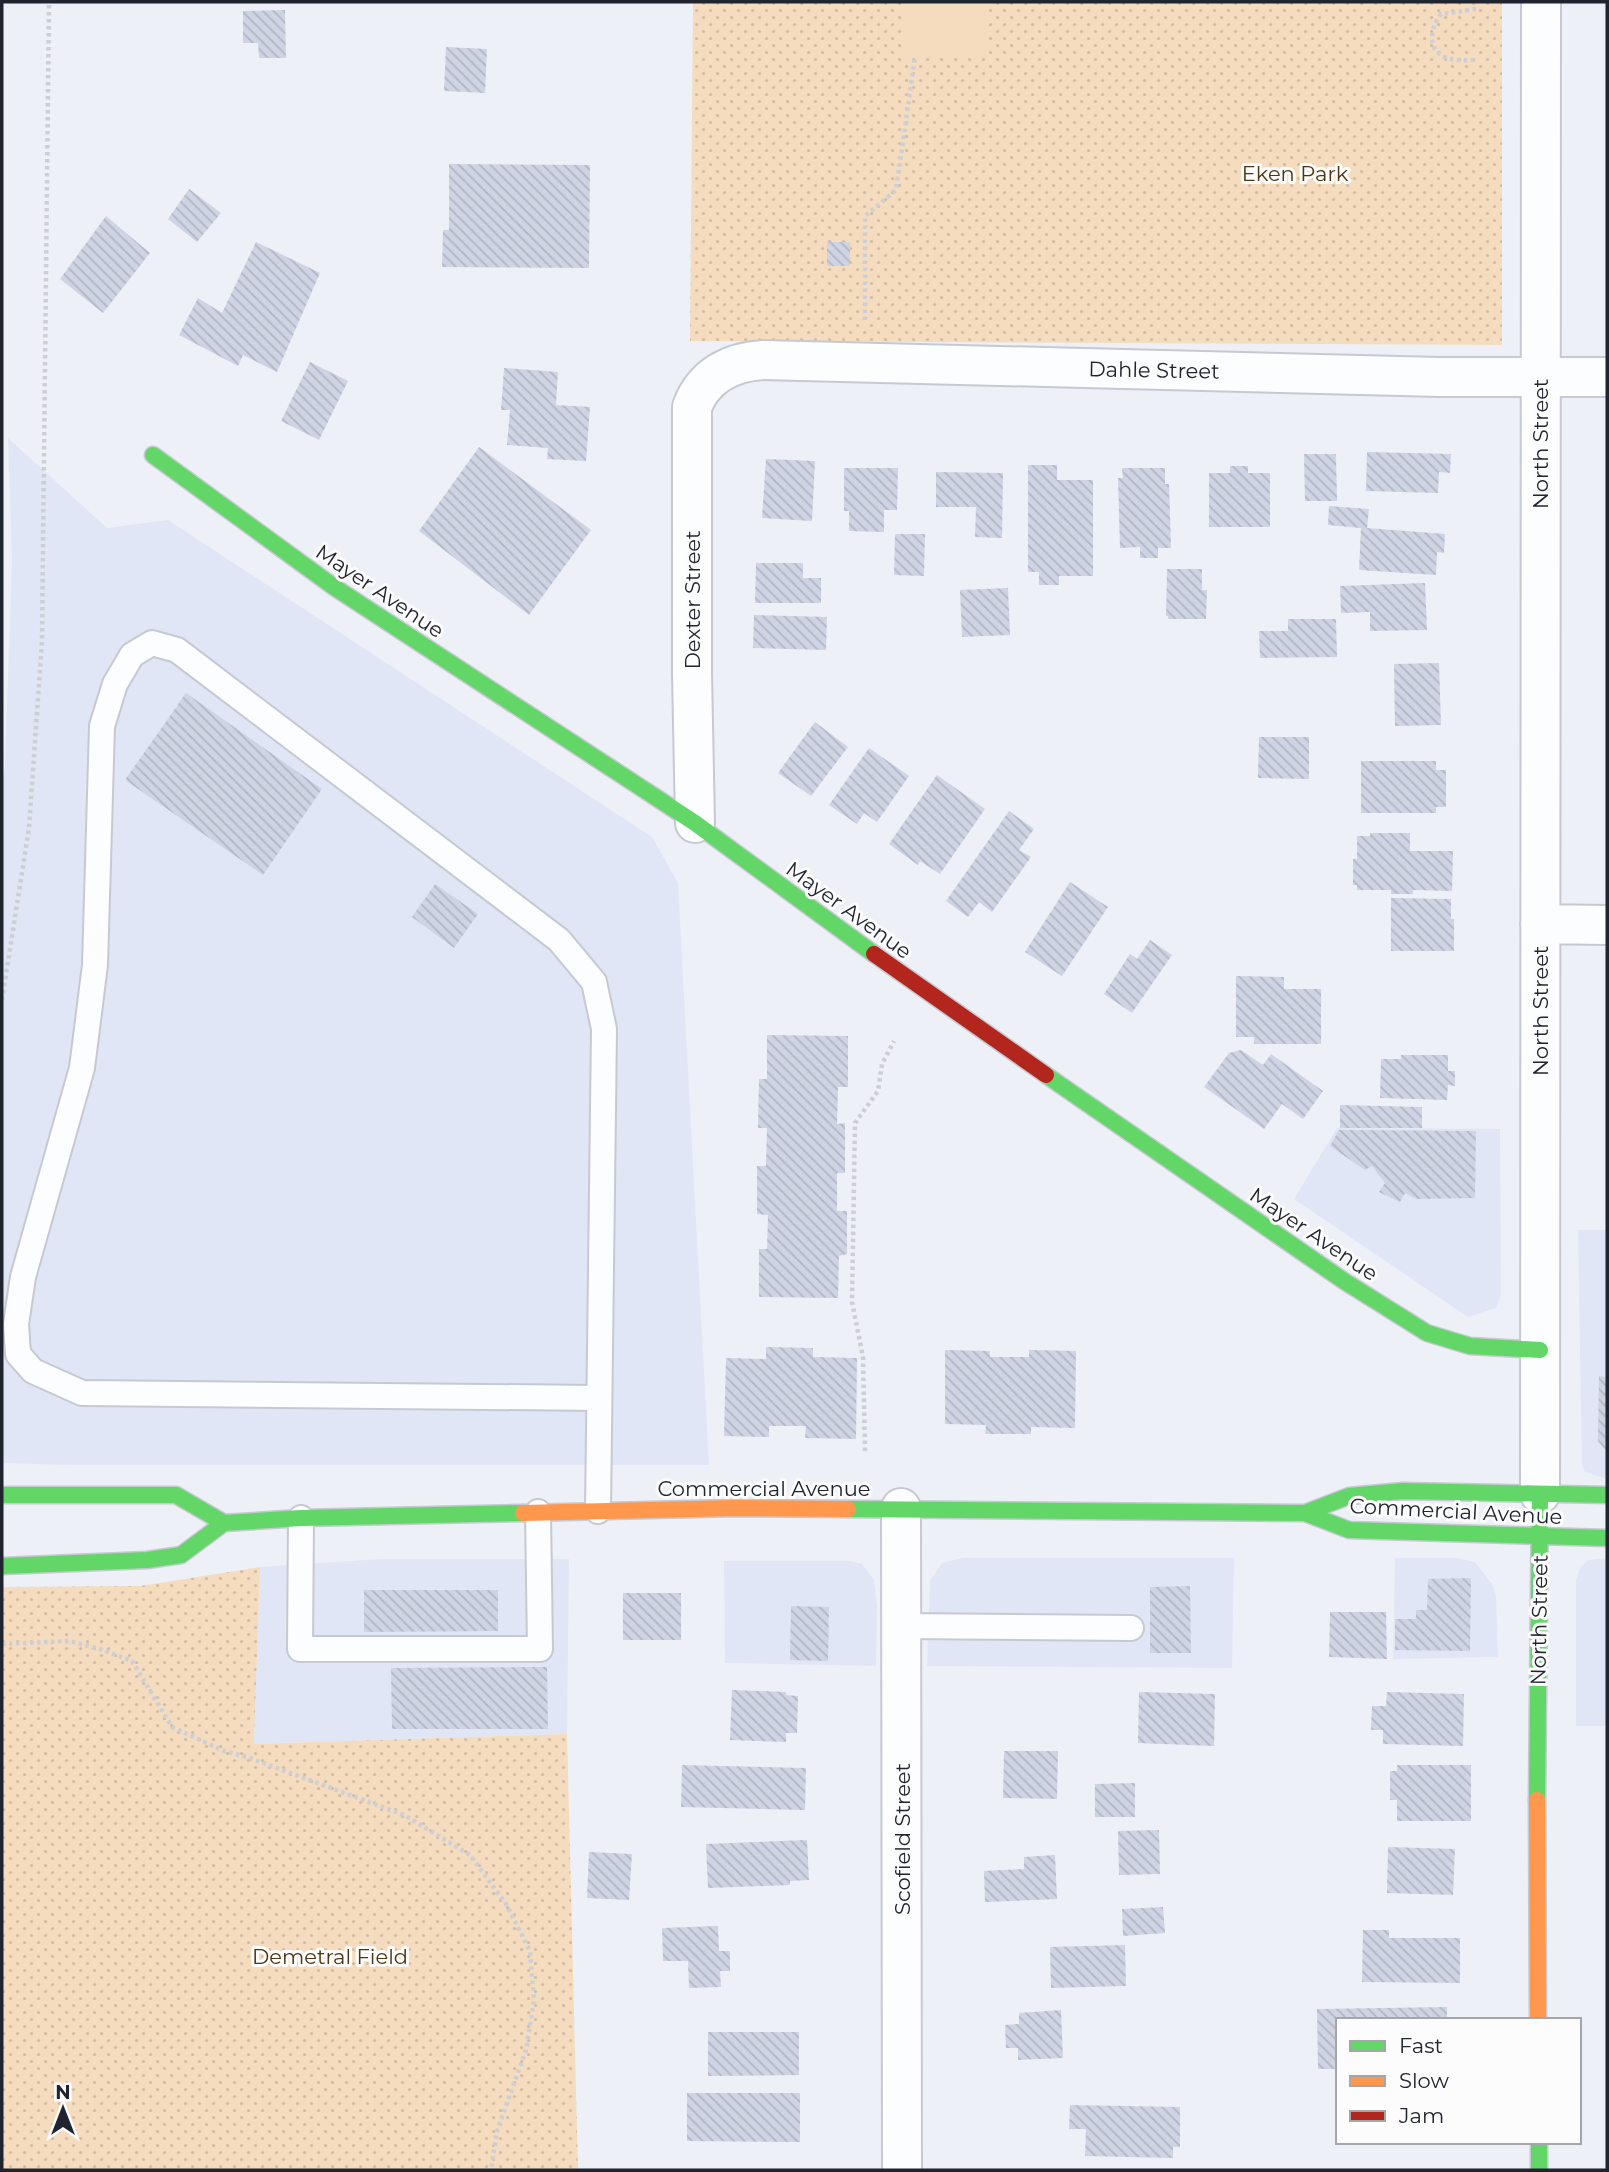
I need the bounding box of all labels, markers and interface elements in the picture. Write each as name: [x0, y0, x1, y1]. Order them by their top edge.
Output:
park label: Eken Park: [1242, 161, 1349, 186]
street label: Dahle Street: [1088, 356, 1220, 384]
street label: North Street: [1528, 379, 1553, 509]
street label: Dexter Street: [680, 530, 705, 670]
street label: Mayer Avenue: [311, 539, 449, 643]
street label: Mayer Avenue: [781, 856, 917, 964]
street label: North Street: [1528, 946, 1553, 1076]
street label: Mayer Avenue: [1245, 1182, 1383, 1286]
street label: Commercial Avenue: [657, 1476, 871, 1501]
street label: Commercial Avenue: [1349, 1493, 1563, 1529]
street label: North Street: [1525, 1554, 1553, 1686]
street label: Scofield Street: [890, 1763, 915, 1915]
park label: Demetral Field: [252, 1944, 408, 1969]
legend: [1336, 2018, 1581, 2144]
text: Fast: [1399, 2033, 1443, 2058]
text: Slow: [1399, 2068, 1449, 2093]
north arrow: [28, 2074, 98, 2144]
text: N: [55, 2081, 71, 2104]
text: Jam: [1398, 2103, 1444, 2128]

